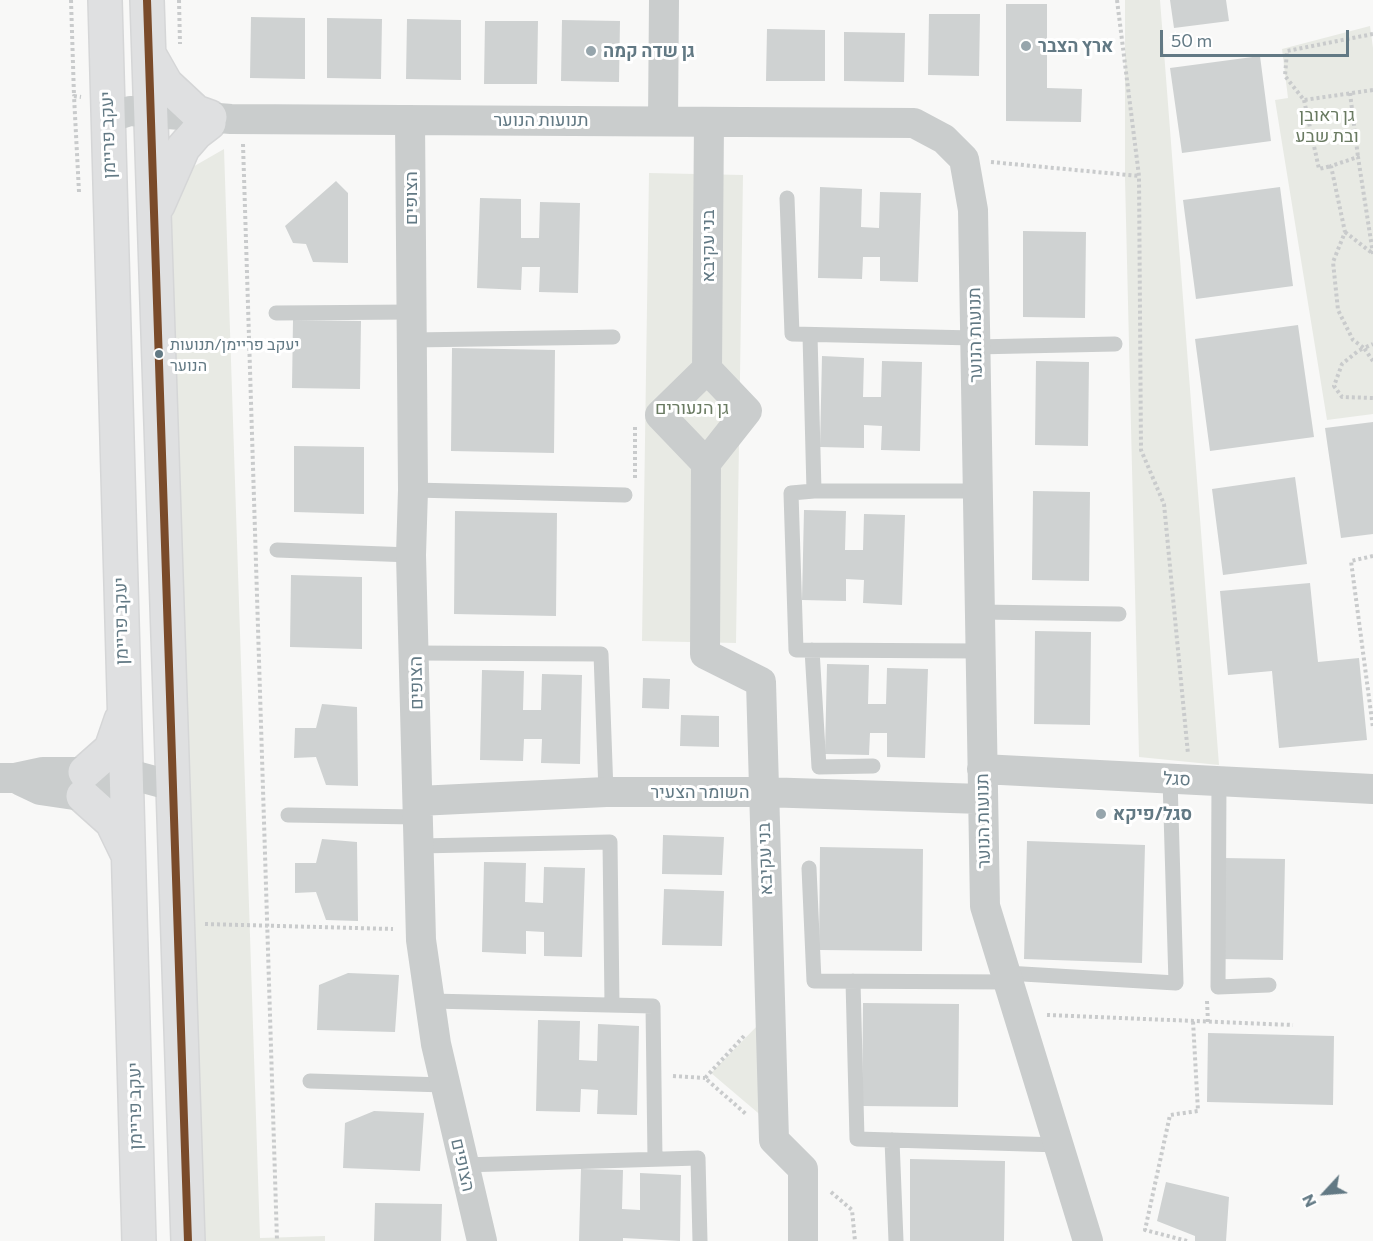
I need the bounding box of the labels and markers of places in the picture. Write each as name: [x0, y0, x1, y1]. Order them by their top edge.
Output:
place label: ארץ הצבר: [1038, 35, 1113, 57]
marker: ארץ הצבר: [1019, 39, 1033, 53]
place label: גן שדה קמה: [603, 40, 695, 62]
marker: גן שדה קמה: [584, 44, 598, 58]
place label: יעקב פריימן/תנועות הנוער: [170, 335, 299, 373]
marker: יעקב פריימן/תנועות הנוער: [153, 348, 165, 360]
place label: סגל/פיקא: [1113, 803, 1192, 825]
marker: סגל/פיקא: [1094, 807, 1108, 821]

